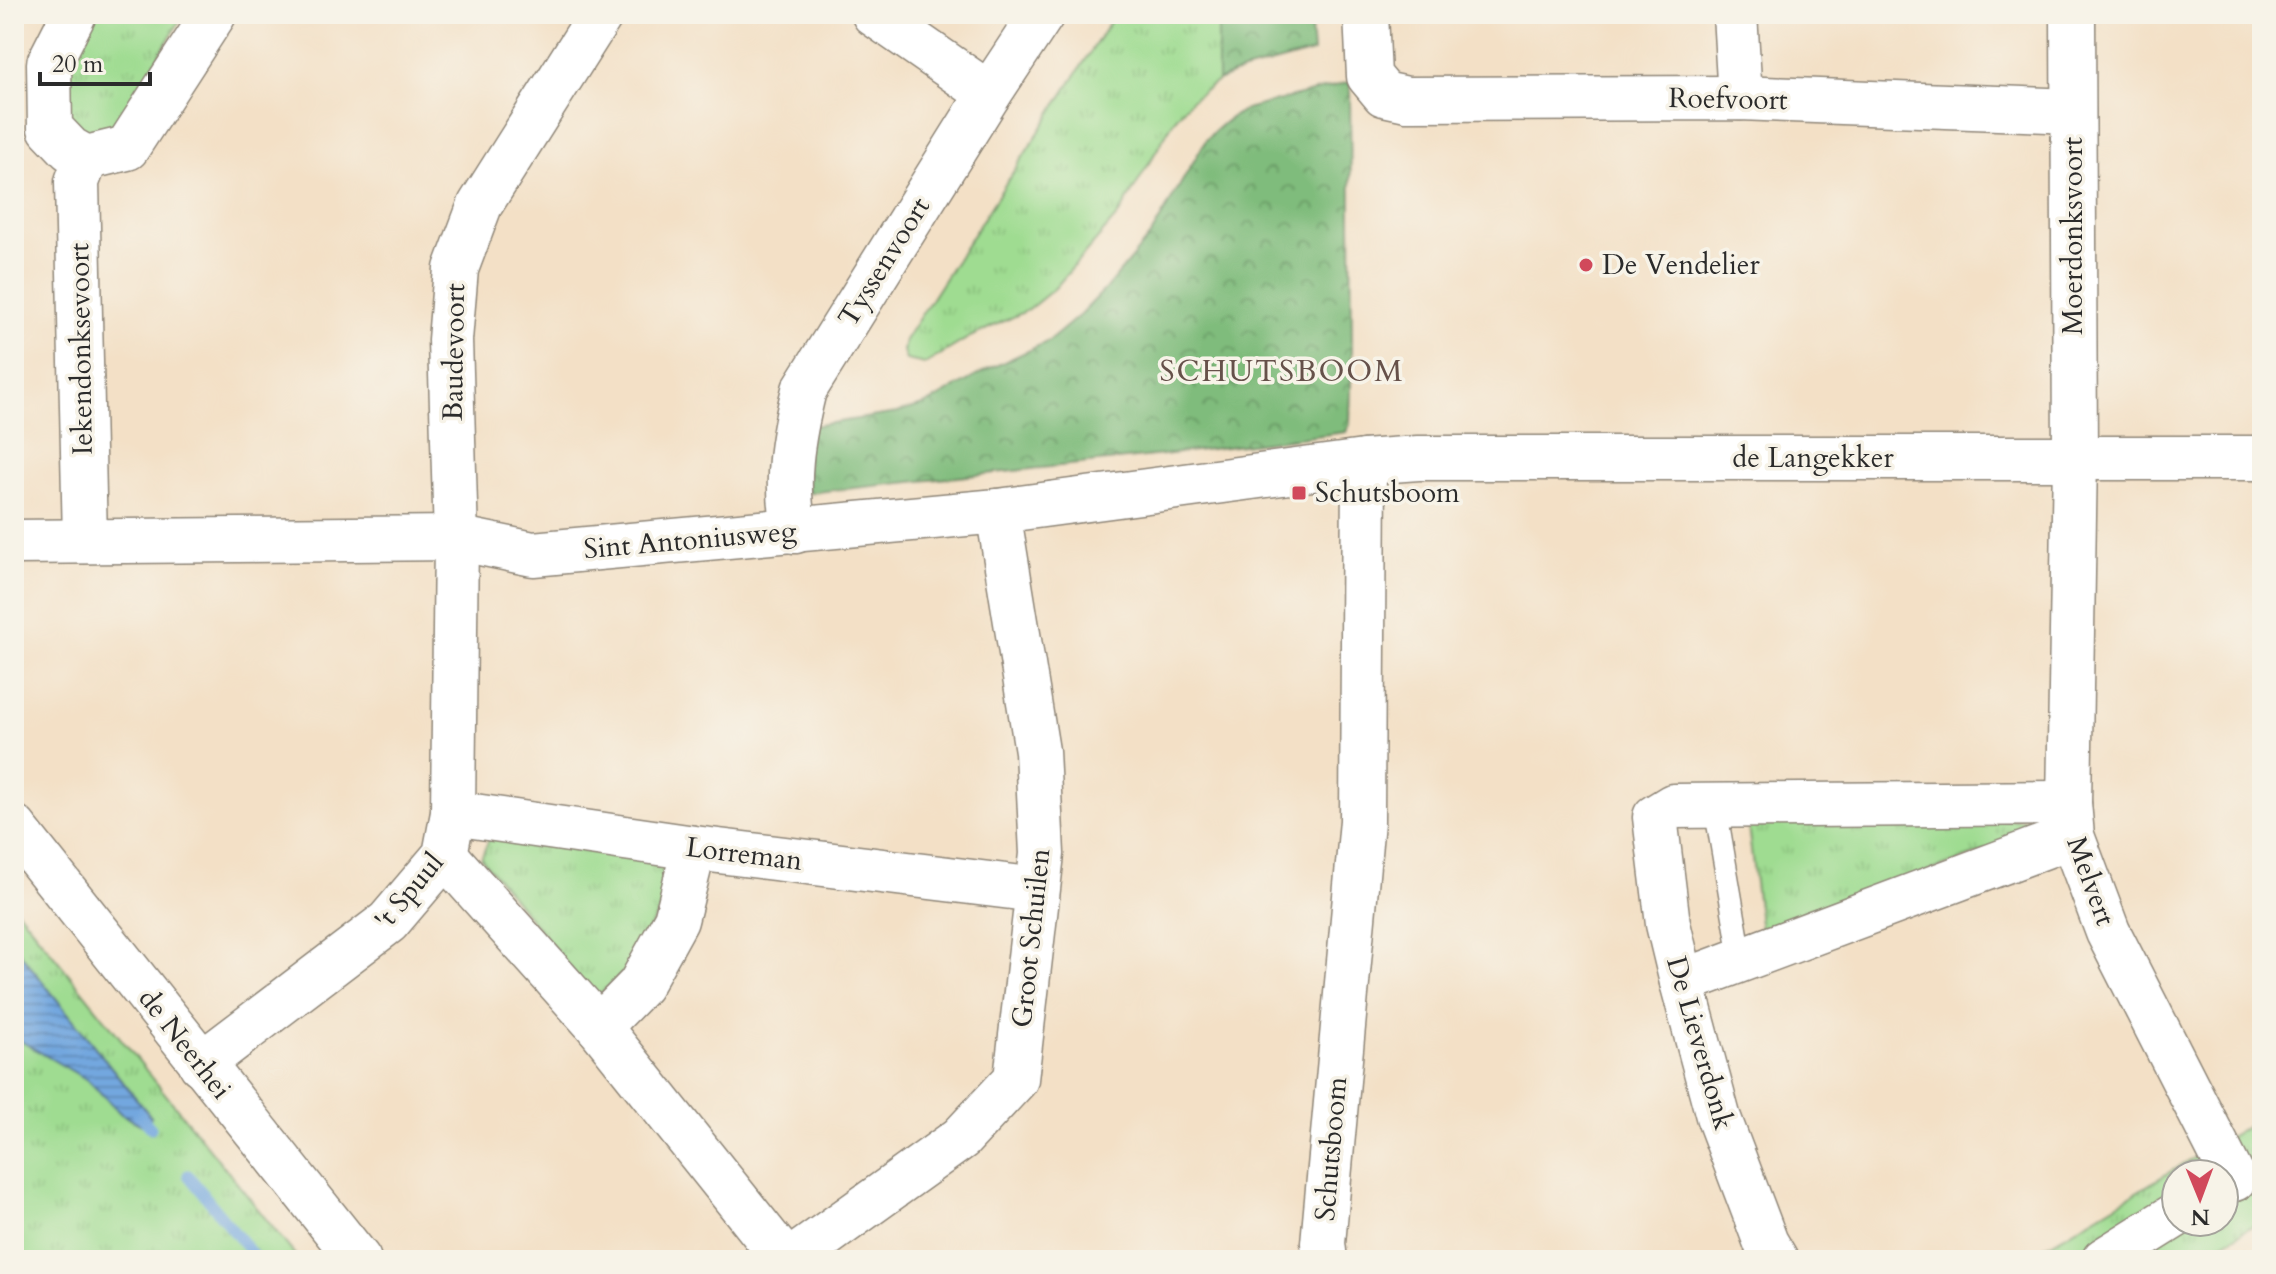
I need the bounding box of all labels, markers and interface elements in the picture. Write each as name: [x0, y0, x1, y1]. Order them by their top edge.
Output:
scale bar: [40, 36, 150, 86]
text: 20 m: [52, 48, 104, 81]
street label: Roefvoort: [1668, 79, 1788, 119]
street label: Moerdonksvoort: [2054, 137, 2092, 335]
street label: Tyssenvoort: [829, 190, 939, 334]
street label: Iekendonksevoort: [60, 242, 102, 456]
place label: De Vendelier: [1602, 246, 1761, 284]
marker: De Vendelier: [1577, 256, 1595, 274]
street label: Baudevoort: [434, 283, 474, 421]
district label: SCHUTSBOOM: [1159, 351, 1405, 392]
street label: de Langekker: [1732, 439, 1894, 477]
place label: Schutsboom: [1315, 474, 1460, 512]
marker: Schutsboom: [1290, 484, 1308, 502]
street label: Sint Antoniusweg: [582, 512, 798, 568]
street label: Lorreman: [684, 828, 804, 880]
street label: Melvert: [2057, 831, 2125, 931]
street label: 't Spuul: [366, 845, 452, 937]
street label: Groot Schuilen: [1003, 846, 1059, 1030]
street label: De Lieverdonk: [1657, 952, 1743, 1134]
street label: de Neerhei: [130, 981, 240, 1107]
street label: Schutsboom: [1306, 1075, 1356, 1223]
north arrow: [2160, 1158, 2240, 1238]
text: N: [2191, 1202, 2210, 1232]

